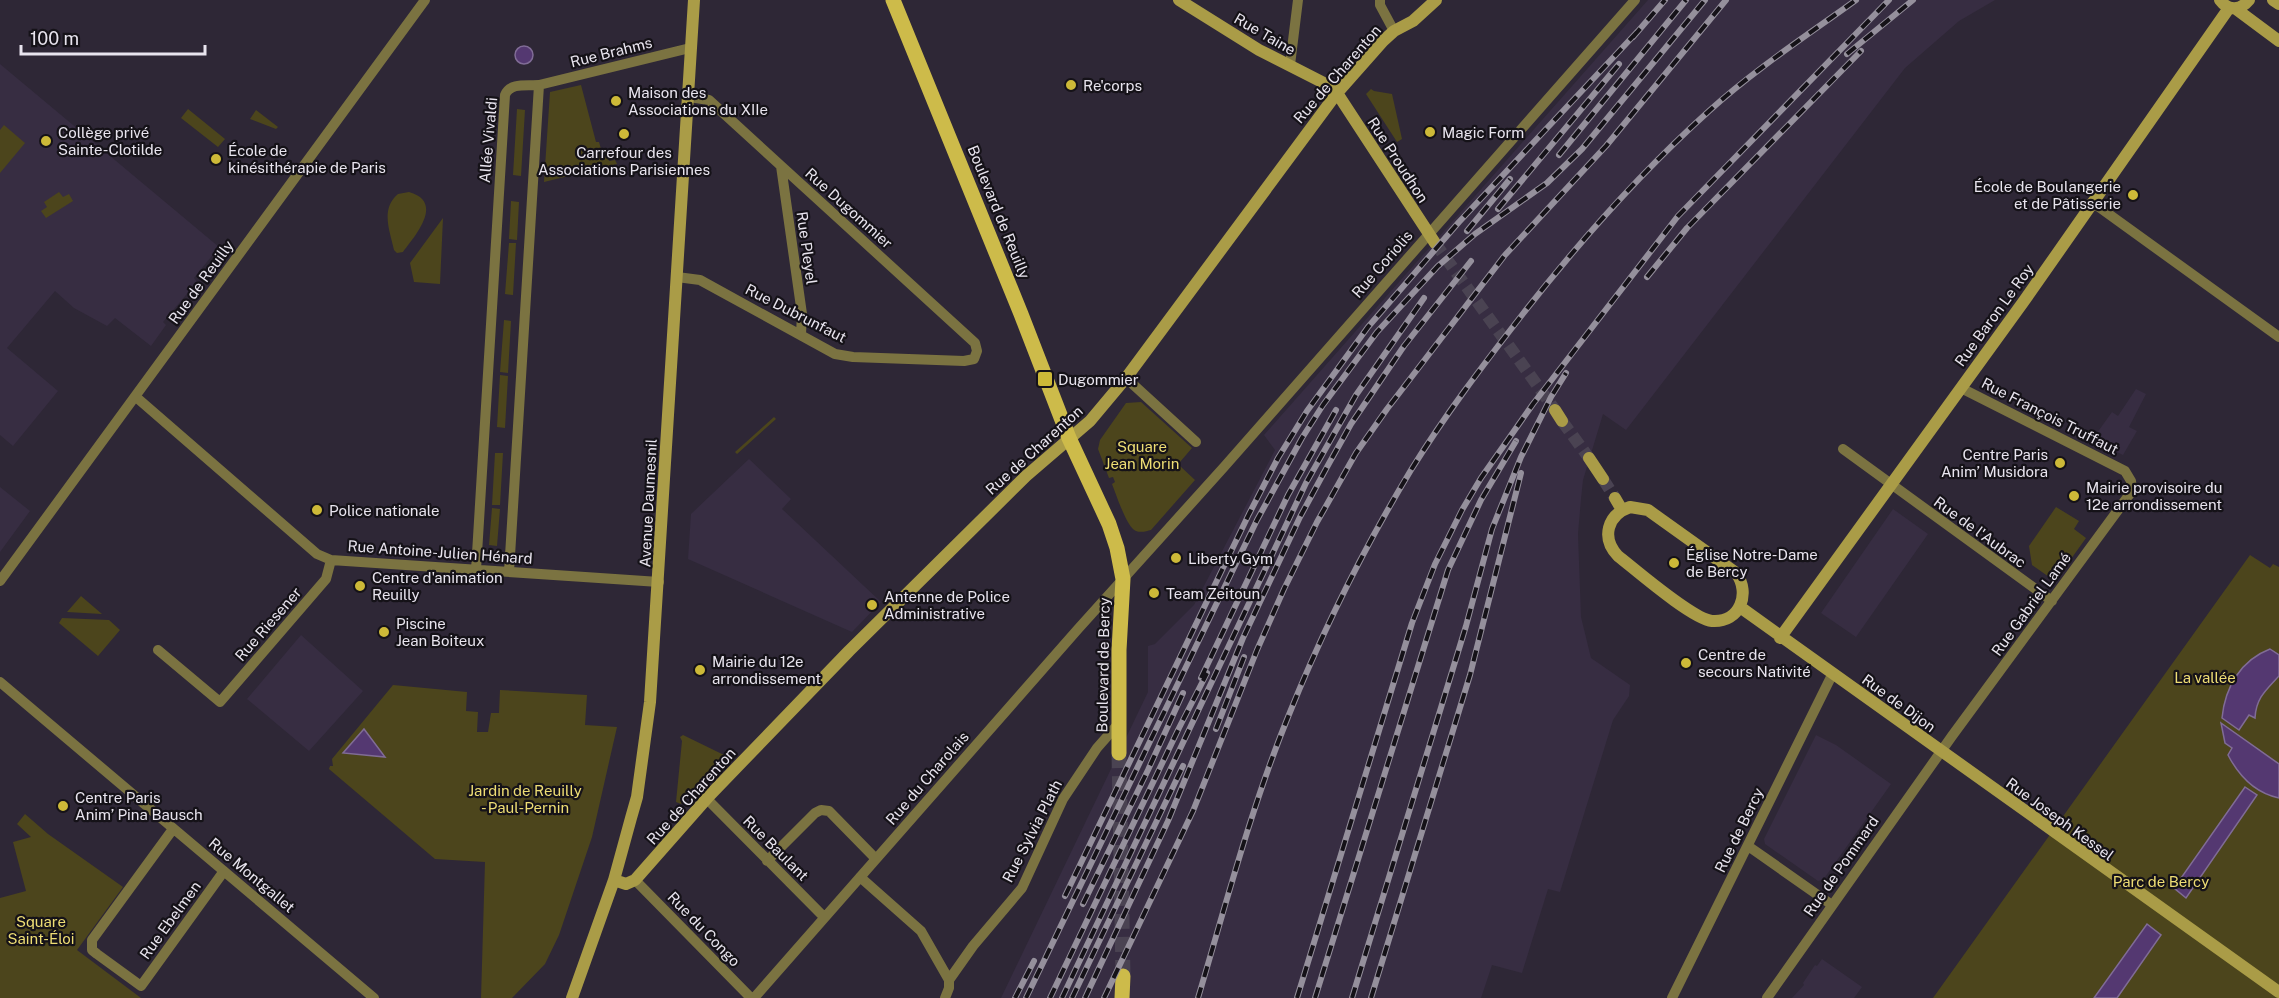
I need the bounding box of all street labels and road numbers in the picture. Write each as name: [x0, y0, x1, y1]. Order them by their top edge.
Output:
street label: Rue Taine: [1231, 10, 1299, 58]
street label: Rue de Charenton: [1290, 22, 1384, 126]
street label: Rue Brahms: [568, 34, 654, 70]
street label: Allée Vivaldi: [476, 97, 500, 183]
street label: Rue Proudhon: [1364, 114, 1432, 206]
street label: Boulevard de Reuilly: [964, 143, 1034, 281]
street label: Rue Dugommier: [802, 164, 896, 252]
street label: Rue Pleyel: [793, 210, 821, 286]
street label: Rue Coriolis: [1348, 227, 1416, 301]
street label: Rue de Reuilly: [165, 237, 237, 327]
street label: Rue Baron Le Roy: [1951, 261, 2037, 369]
street label: Rue Dubrunfaut: [743, 280, 849, 346]
street label: Rue François Truffaut: [1979, 374, 2121, 458]
street label: Rue de Charenton: [982, 402, 1086, 498]
street label: Avenue Daumesnil: [636, 438, 660, 568]
street label: Rue de l'Aubrac: [1931, 493, 2029, 571]
street label: Rue Antoine-Julien Hénard: [347, 537, 533, 567]
street label: Rue Gabriel Lamé: [1988, 549, 2074, 659]
street label: Rue Riesener: [231, 584, 305, 664]
street label: Boulevard de Bercy: [1093, 597, 1113, 733]
street label: Rue de Dijon: [1859, 671, 1939, 735]
street label: Rue du Charolais: [882, 728, 972, 828]
street label: Rue de Charenton: [643, 744, 739, 848]
street label: Rue Joseph Kessel: [2003, 774, 2117, 864]
street label: Rue Sylvia Plath: [999, 777, 1065, 885]
street label: Rue de Bercy: [1711, 785, 1767, 875]
street label: Rue Baulant: [740, 812, 812, 884]
street label: Rue de Pommard: [1800, 813, 1882, 919]
street label: Rue Montgallet: [206, 834, 298, 916]
street label: Rue Ebelmen: [136, 878, 204, 962]
street label: Rue du Congo: [664, 888, 744, 970]

